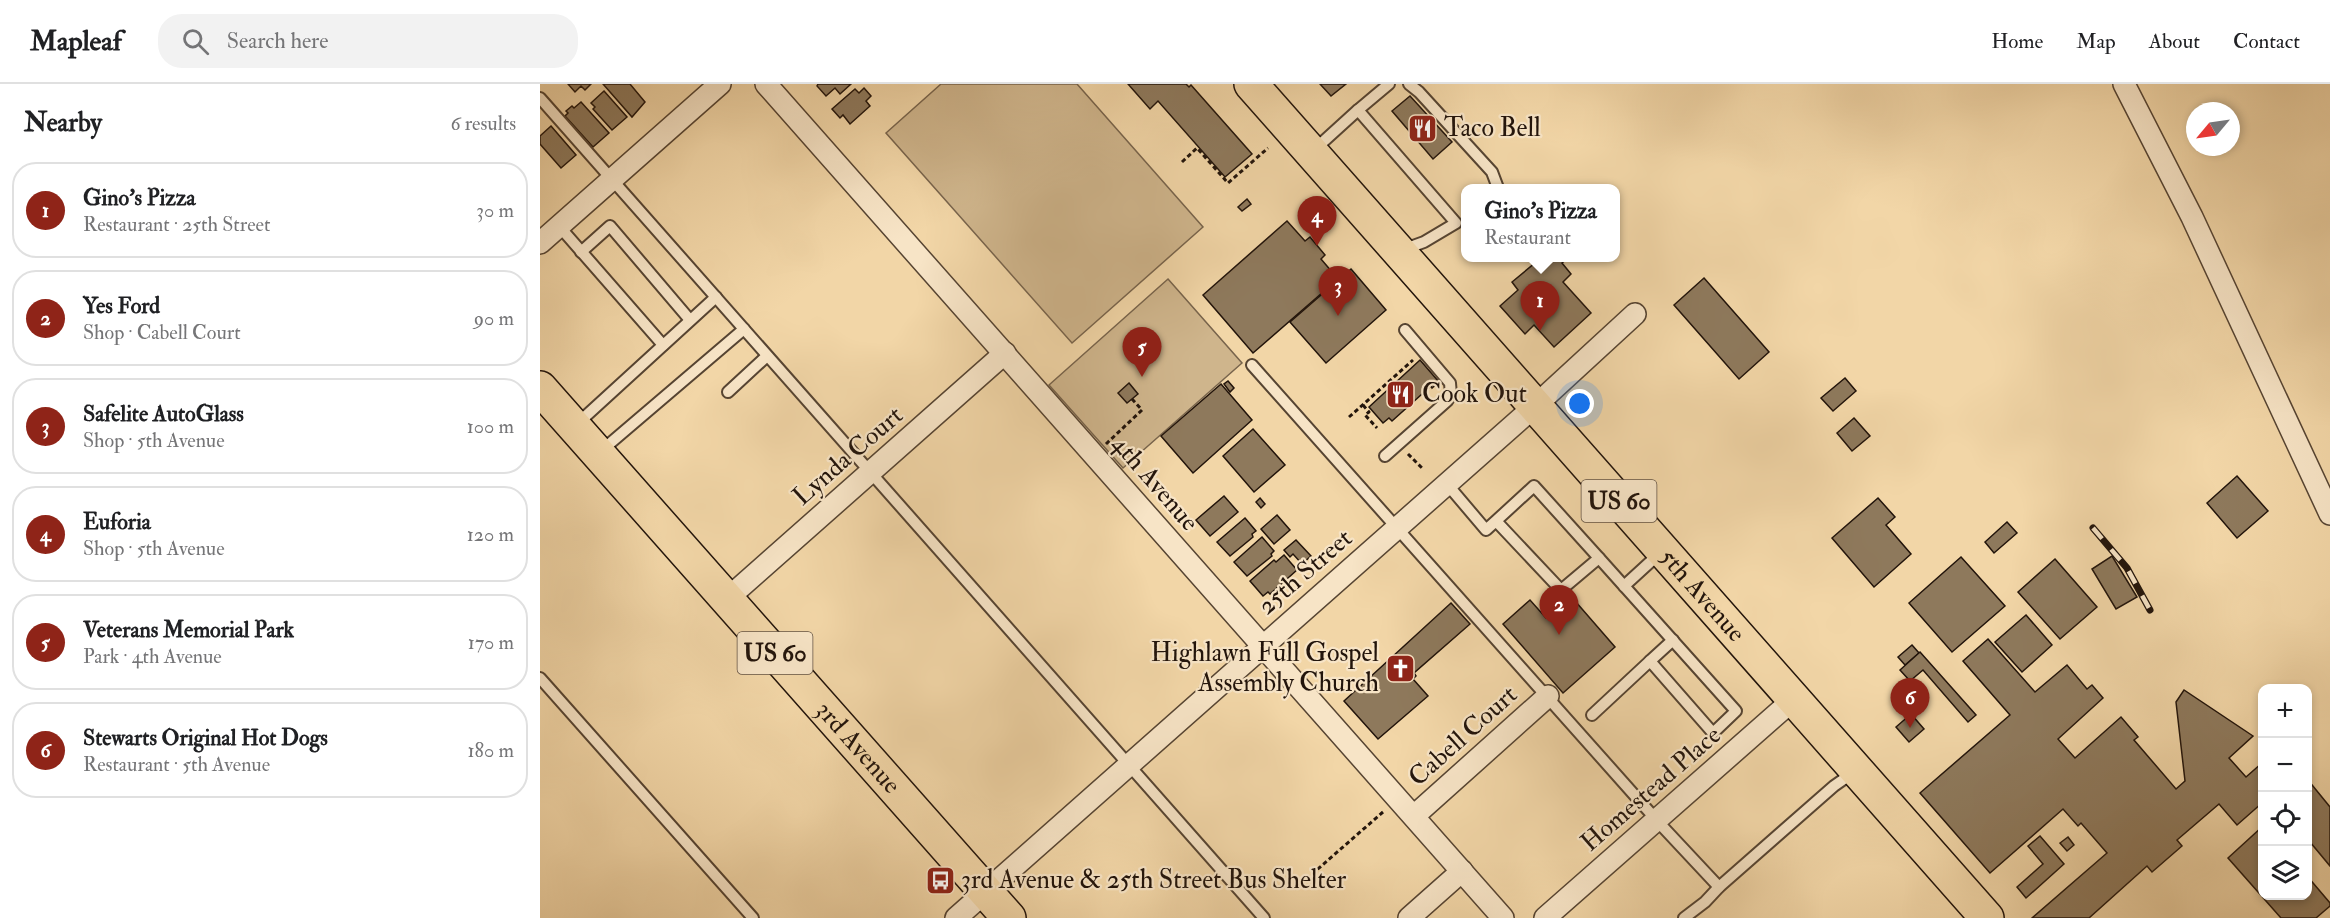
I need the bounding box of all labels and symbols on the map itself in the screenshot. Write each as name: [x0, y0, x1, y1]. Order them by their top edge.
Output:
north arrow: [2186, 102, 2240, 156]
restaurant icon: Taco Bell: [1407, 112, 1439, 144]
place label: Taco Bell: [1444, 112, 1541, 144]
pin: 4: [1298, 196, 1336, 246]
pin: 3: [1318, 266, 1358, 316]
pin: 1: [1520, 282, 1560, 331]
pin: 5: [1122, 328, 1162, 377]
restaurant icon: Cook Out: [1385, 378, 1417, 410]
place label: Cook Out: [1422, 378, 1527, 410]
your location: [1565, 389, 1594, 418]
street label: Lynda Court: [786, 399, 910, 513]
street label: 4th Avenue: [1105, 428, 1205, 538]
road number: US 60: [1582, 480, 1656, 522]
street label: 25th Street: [1251, 522, 1359, 622]
street label: 5th Avenue: [1652, 542, 1752, 649]
pin: 2: [1540, 586, 1578, 635]
road number: US 60: [738, 632, 812, 674]
place label: Highlawn Full Gospel Assembly Church: [1150, 637, 1379, 699]
church icon: Highlawn Full Gospel Assembly Church: [1384, 652, 1416, 684]
pin: 6: [1890, 678, 1930, 728]
street label: Cabell Court: [1402, 679, 1524, 793]
street label: 3rd Avenue: [809, 694, 908, 801]
street label: Homestead Place: [1574, 719, 1728, 859]
bus stop icon: 3rd Avenue & 25th Street Bus Shelter: [924, 864, 956, 896]
place label: 3rd Avenue & 25th Street Bus Shelter: [961, 864, 1347, 896]

